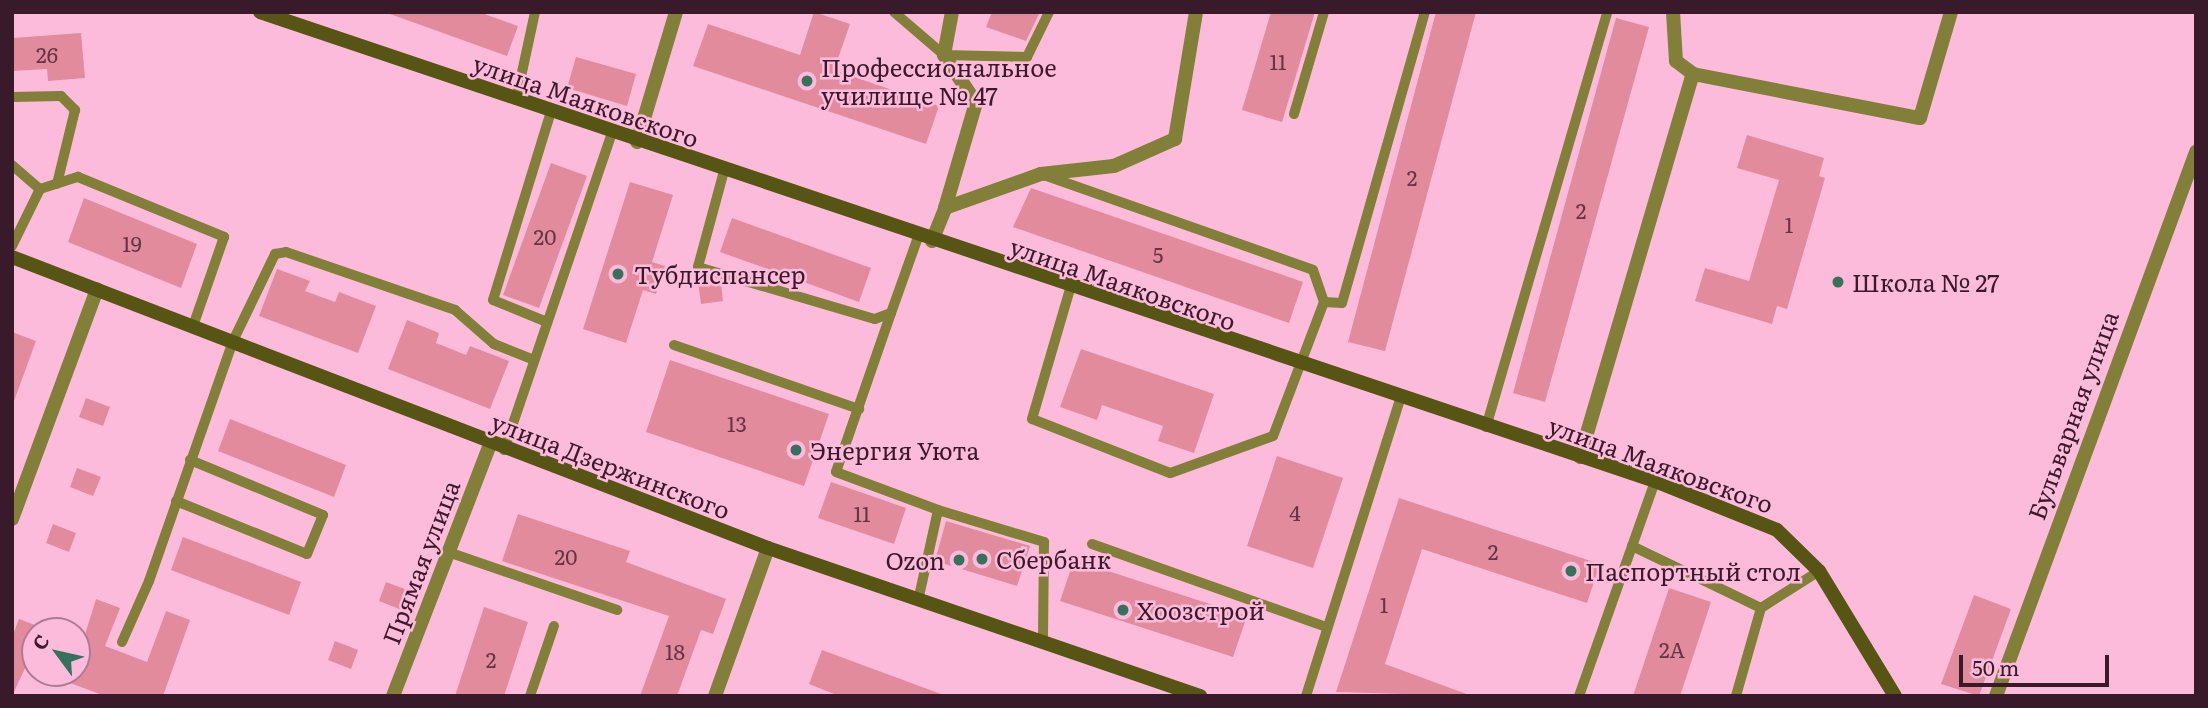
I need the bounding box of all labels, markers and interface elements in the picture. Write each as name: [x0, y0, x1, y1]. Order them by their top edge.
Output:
house number: 26: [36, 41, 58, 67]
street label: улица Маяковского: [469, 48, 703, 152]
house number: 11: [1269, 48, 1287, 74]
place label: Профессиональное училище № 47: [821, 53, 1057, 109]
marker: Профессиональное училище № 47: [799, 73, 815, 89]
house number: 2: [1407, 164, 1417, 190]
house number: 2: [1576, 197, 1586, 223]
house number: 1: [1785, 211, 1793, 237]
house number: 20: [534, 223, 556, 249]
house number: 19: [122, 230, 142, 256]
street label: улица Маяковского: [1006, 231, 1240, 335]
house number: 5: [1153, 241, 1163, 267]
place label: Тубдиспансер: [634, 260, 806, 288]
marker: Тубдиспансер: [608, 264, 628, 284]
place label: Школа № 27: [1852, 268, 1999, 296]
marker: Школа № 27: [1830, 274, 1846, 290]
street label: Бульварная улица: [2021, 307, 2123, 523]
street label: улица Дзержинского: [487, 406, 735, 524]
house number: 13: [727, 410, 747, 436]
street label: улица Маяковского: [1545, 410, 1777, 518]
place label: Энергия Уюта: [810, 436, 979, 464]
marker: Энергия Уюта: [788, 442, 804, 458]
street label: Прямая улица: [376, 476, 464, 648]
house number: 4: [1289, 499, 1301, 525]
house number: 11: [853, 500, 871, 526]
house number: 2: [1488, 538, 1498, 564]
house number: 20: [555, 543, 577, 569]
place label: Сбербанк: [996, 545, 1111, 573]
place label: Ozon: [885, 546, 945, 574]
marker: Сбербанк: [974, 551, 990, 567]
marker: Ozon: [951, 552, 967, 568]
place label: Паспортный стол: [1585, 557, 1801, 585]
marker: Паспортный стол: [1563, 563, 1579, 579]
house number: 1: [1380, 591, 1388, 617]
place label: Хоозстрой: [1137, 596, 1265, 624]
marker: Хоозстрой: [1115, 602, 1131, 618]
north arrow: [21, 617, 91, 687]
text: С: [25, 628, 55, 655]
house number: 2А: [1659, 636, 1685, 662]
house number: 18: [665, 638, 685, 664]
scale bar: [1963, 642, 2114, 686]
house number: 2: [486, 646, 496, 672]
text: 50 m: [1972, 651, 2019, 682]

